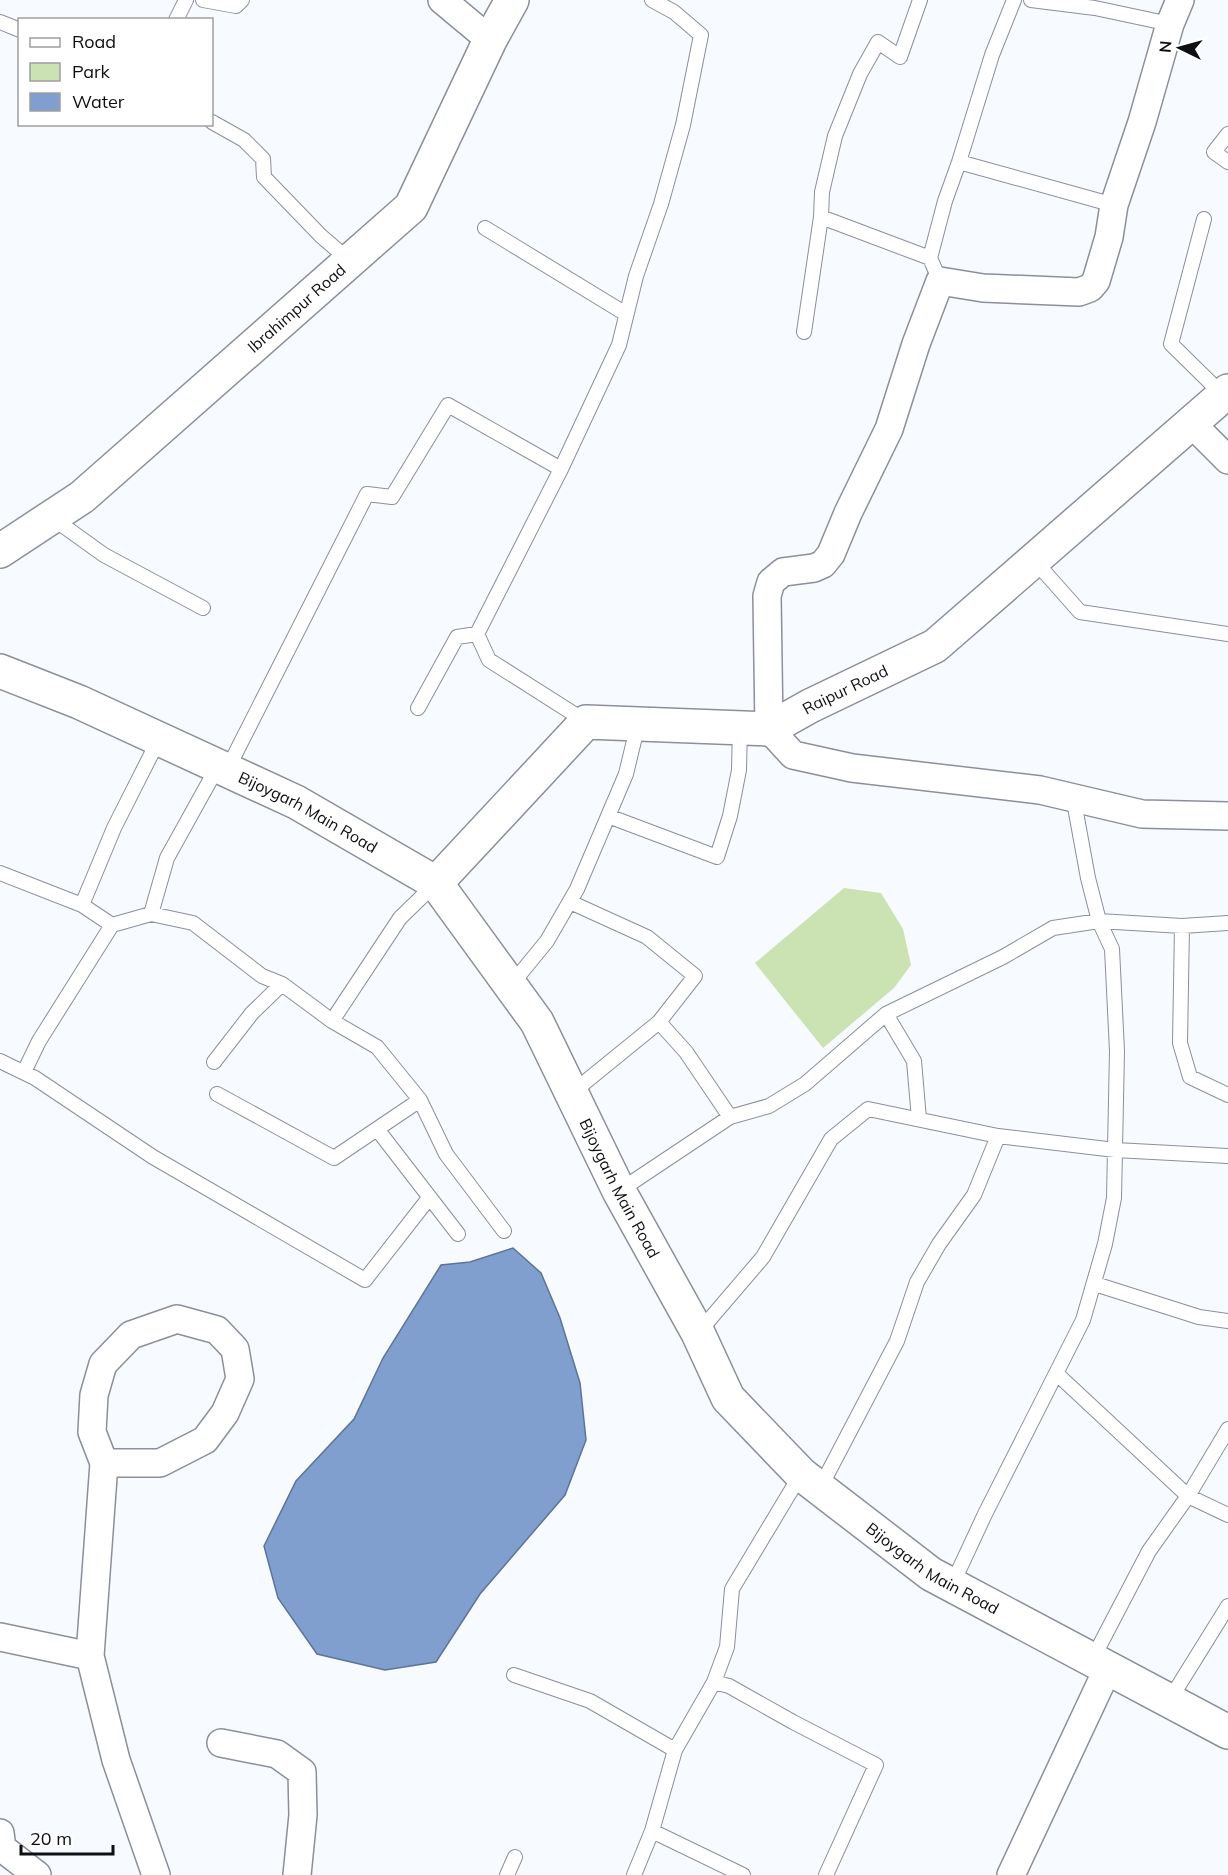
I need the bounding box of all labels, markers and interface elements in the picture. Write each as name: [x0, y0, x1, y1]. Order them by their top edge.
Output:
legend: [18, 18, 213, 126]
north arrow: [1150, 18, 1210, 78]
text: Road: [72, 30, 116, 53]
text: N: [1155, 40, 1176, 54]
text: Park: [72, 60, 111, 83]
text: Water: [72, 90, 125, 113]
street label: Ibrahimpur Road: [243, 259, 350, 357]
street label: Raipur Road: [799, 660, 891, 718]
street label: Bijoygarh Main Road: [235, 767, 381, 857]
street label: Bijoygarh Main Road: [575, 1115, 664, 1261]
street label: Bijoygarh Main Road: [862, 1518, 1002, 1618]
scale bar: [21, 1818, 112, 1856]
text: 20 m: [30, 1827, 72, 1850]

